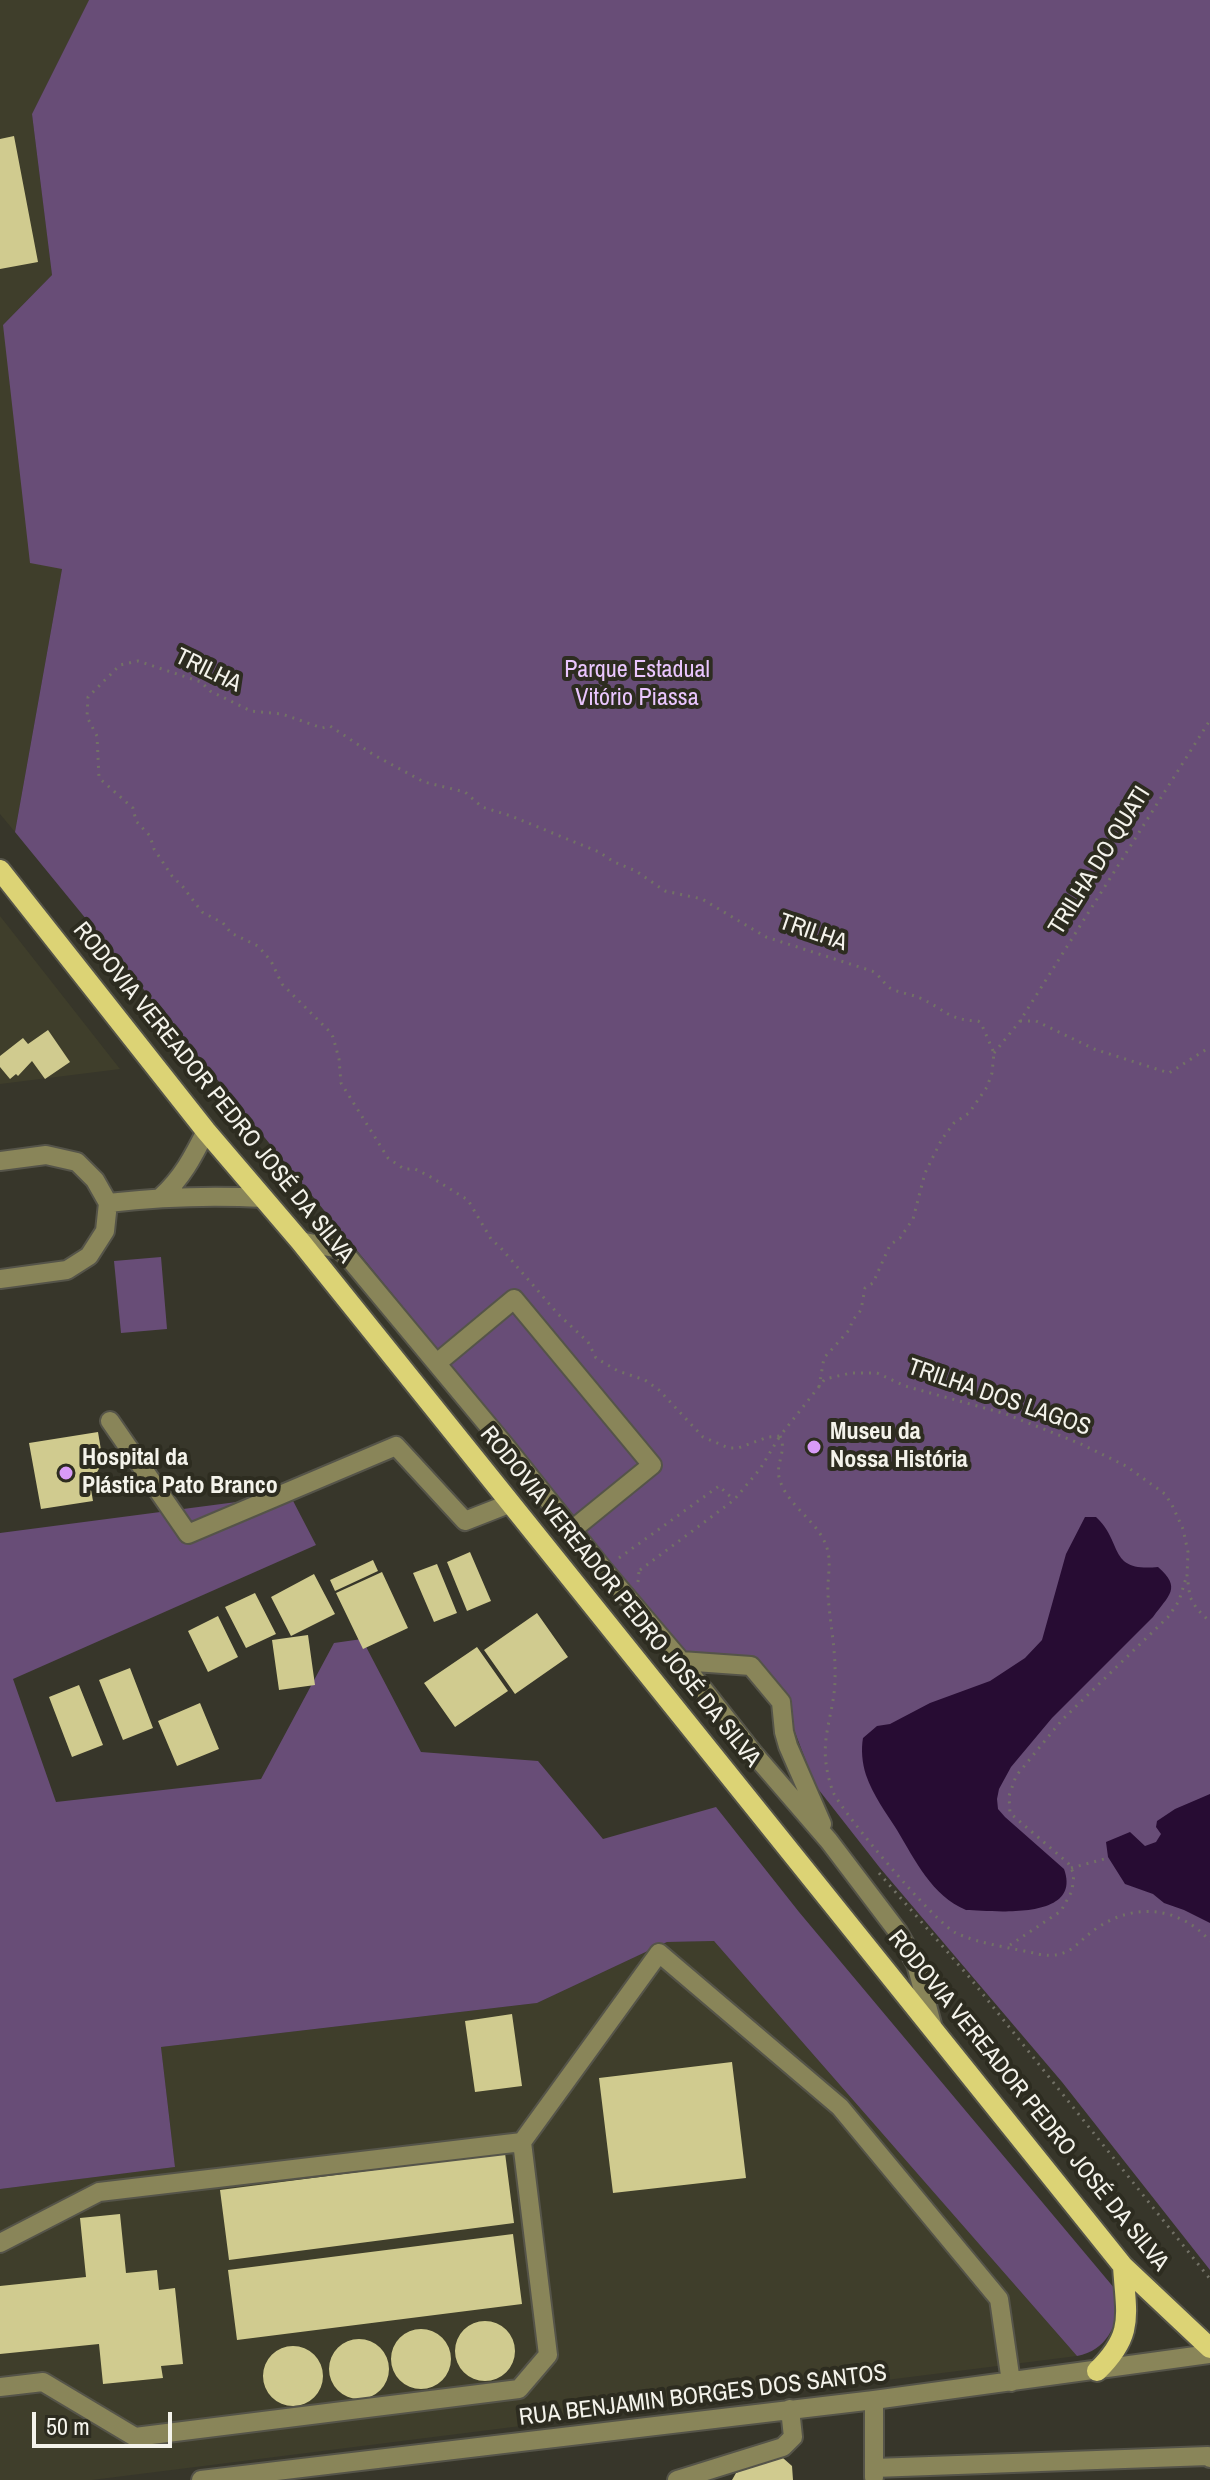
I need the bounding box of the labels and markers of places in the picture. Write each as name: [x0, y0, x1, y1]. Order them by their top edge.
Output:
place label: Museu da Nossa História: [830, 1419, 968, 1475]
marker: Museu da Nossa História: [805, 1438, 823, 1456]
place label: Hospital da Plástica Pato Branco: [82, 1445, 278, 1501]
marker: Hospital da Plástica Pato Branco: [57, 1464, 75, 1482]

